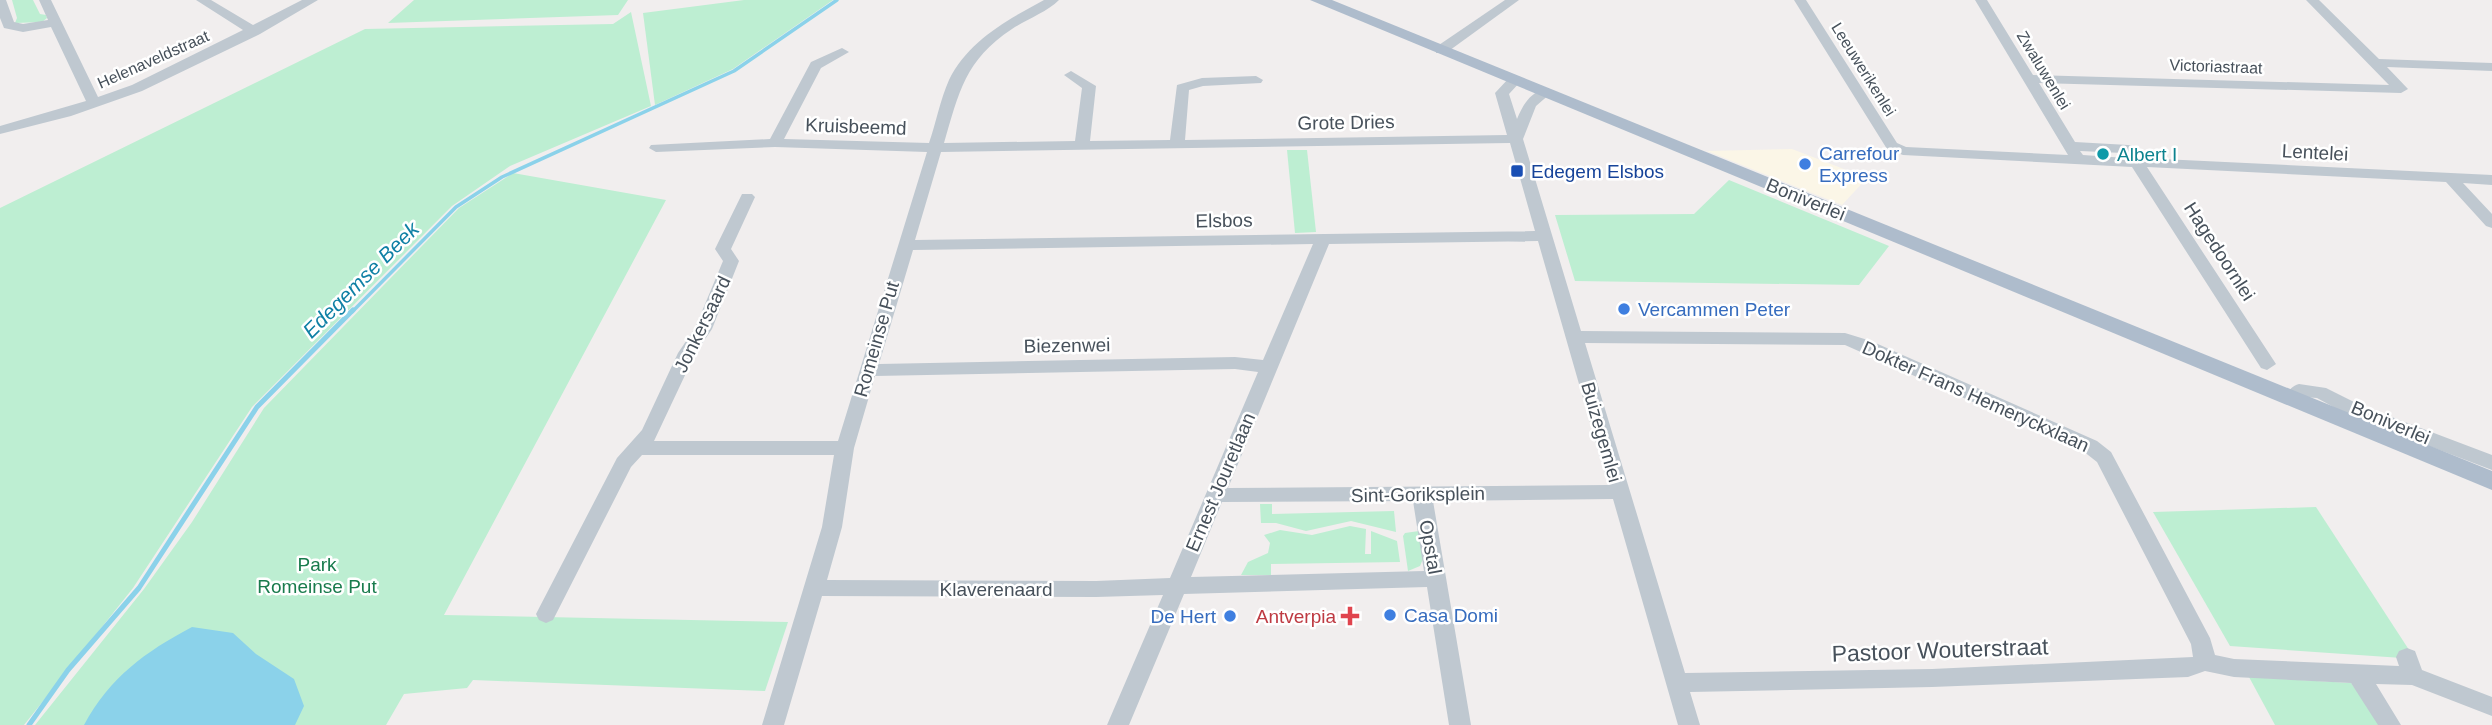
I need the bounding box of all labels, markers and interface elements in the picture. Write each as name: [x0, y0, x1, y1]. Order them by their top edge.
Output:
street label: Leeuwerikenlei: [1828, 20, 1899, 119]
street label: Helenaveldstraat: [95, 27, 212, 92]
street label: Zwaluwenlei: [2014, 28, 2074, 112]
street label: Victoriastraat: [2169, 56, 2263, 77]
street label: Grote Dries: [1297, 111, 1395, 134]
street label: Kruisbeemd: [805, 114, 907, 139]
street label: Lentelei: [2281, 140, 2349, 165]
place label: Carrefour Express: [1819, 143, 1900, 186]
place label: Albert I: [2117, 144, 2177, 165]
marker: Albert I: [2095, 146, 2111, 162]
marker: Carrefour Express: [1797, 156, 1813, 172]
place label: Edegem Elsbos: [1531, 161, 1664, 182]
marker: Edegem Elsbos: [1509, 163, 1525, 179]
street label: Boniverlei: [1763, 174, 1848, 225]
street label: Hagedoornlei: [2180, 198, 2259, 304]
street label: Elsbos: [1195, 210, 1253, 231]
water label: Edegemse Beek: [298, 216, 424, 342]
street label: Jonkersaard: [670, 273, 735, 376]
street label: Romeinse Put: [850, 278, 903, 399]
place label: Vercammen Peter: [1638, 299, 1791, 320]
marker: Vercammen Peter: [1616, 301, 1632, 317]
street label: Biezenwei: [1024, 334, 1110, 357]
street label: Dokter Frans Hemeryckxlaan: [1859, 337, 2092, 456]
street label: Buizegemlei: [1577, 379, 1626, 485]
street label: Boniverlei: [2348, 396, 2433, 448]
street label: Ernest Jouretlaan: [1182, 410, 1259, 555]
street label: Sint-Goriksplein: [1351, 483, 1485, 506]
street label: Opstal: [1415, 518, 1446, 576]
park label: Park Romeinse Put: [257, 554, 377, 597]
street label: Klaverenaard: [939, 579, 1053, 600]
place label: Casa Domi: [1404, 605, 1498, 626]
place label: De Hert: [1151, 606, 1217, 627]
place label: Antverpia: [1256, 606, 1336, 627]
marker: Casa Domi: [1382, 607, 1398, 623]
marker: De Hert: [1222, 608, 1238, 624]
marker: Antverpia: [1342, 608, 1358, 624]
street label: Pastoor Wouterstraat: [1831, 633, 2049, 667]

